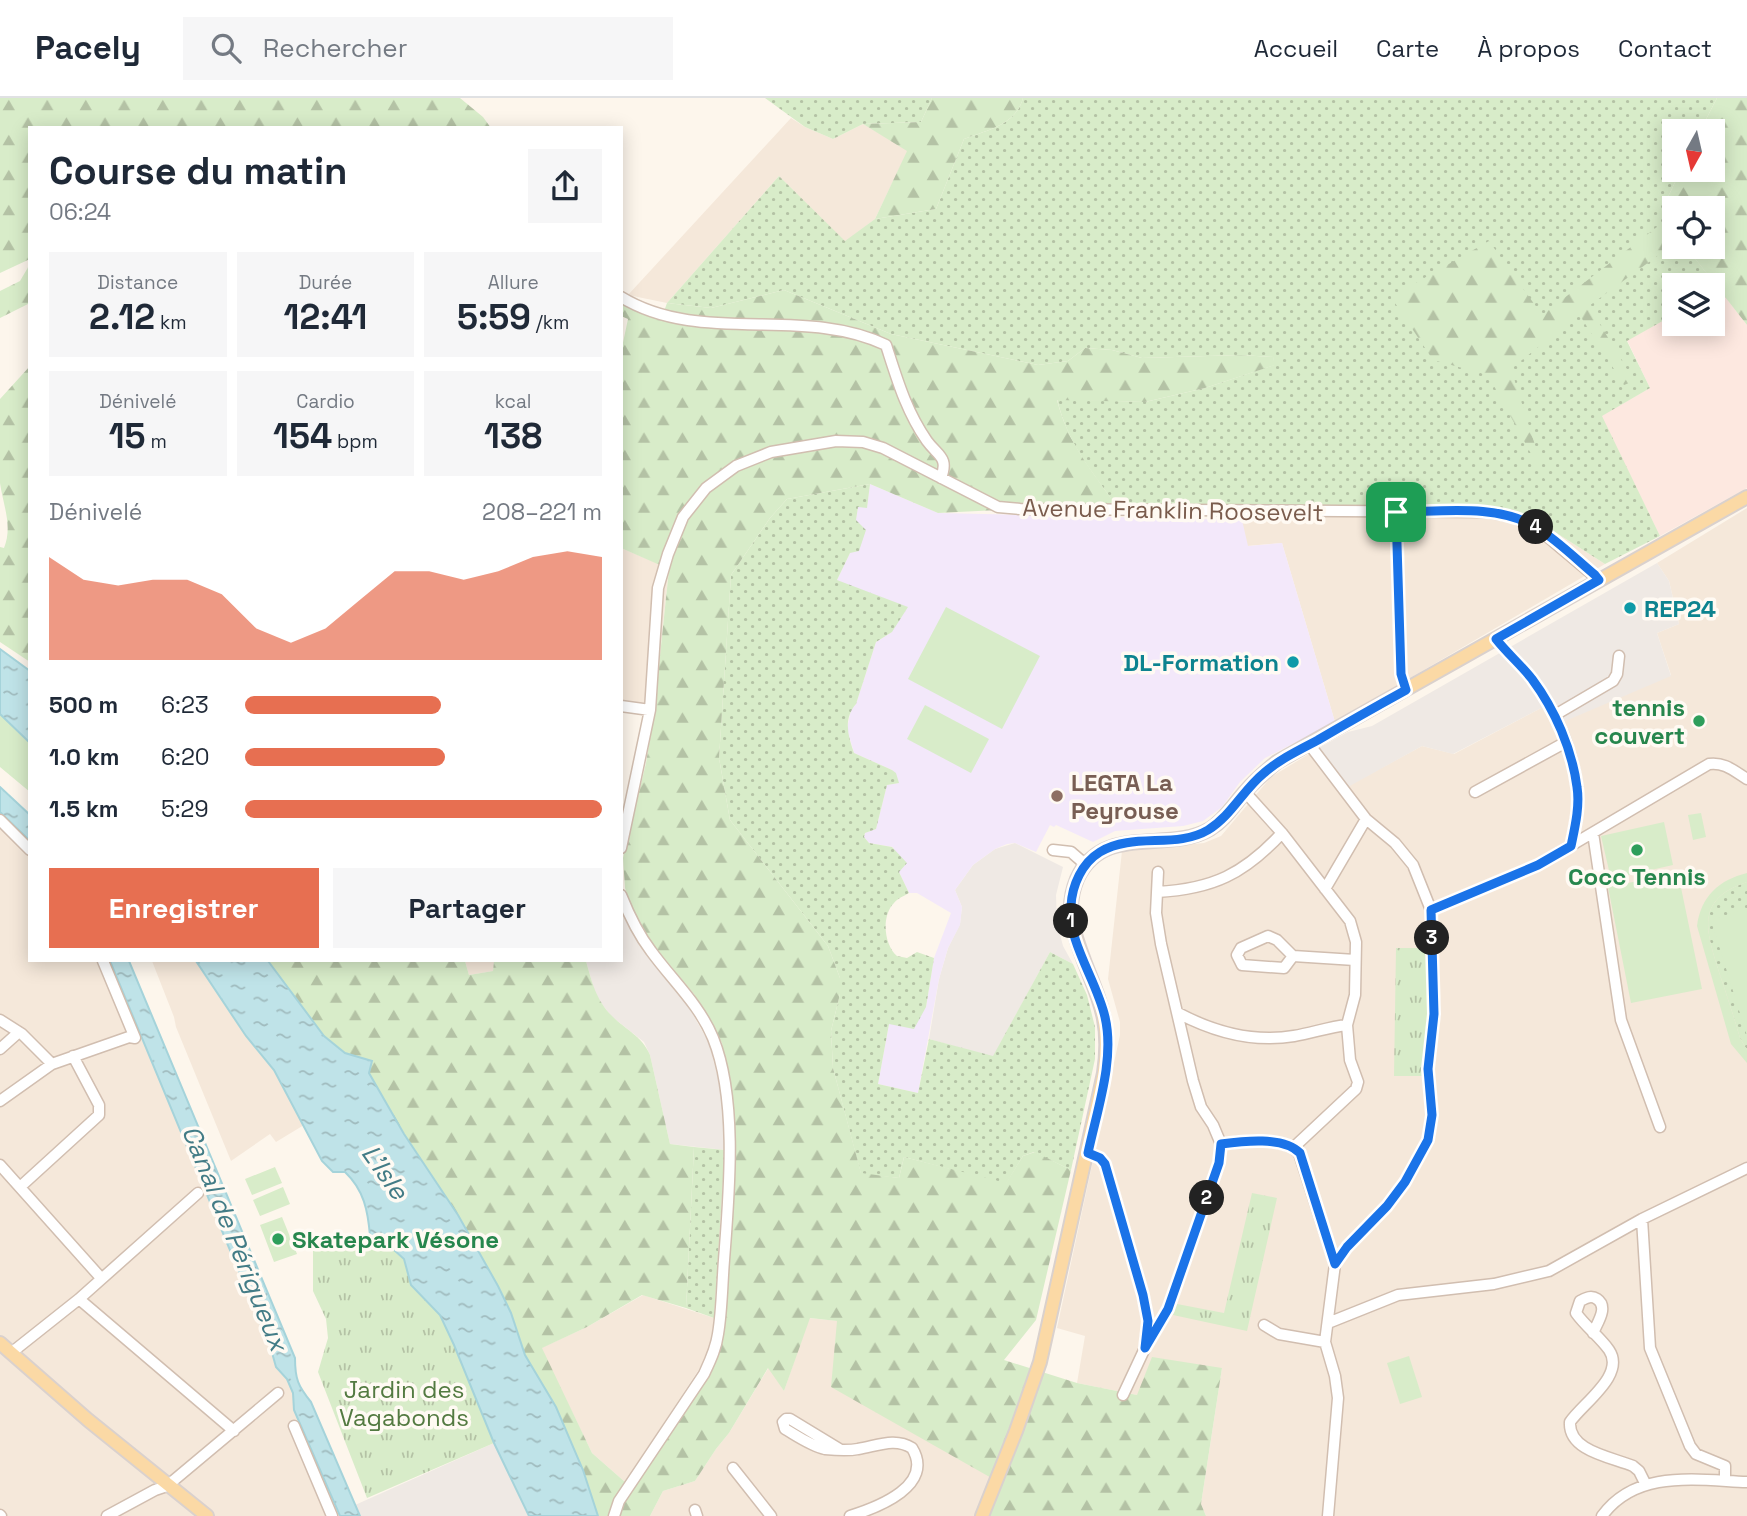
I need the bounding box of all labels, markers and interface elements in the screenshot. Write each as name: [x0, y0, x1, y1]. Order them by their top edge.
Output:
search box: [183, 17, 673, 80]
text: Pacely: [35, 27, 141, 69]
icon: search: [207, 29, 245, 67]
text: Rechercher: [263, 31, 408, 65]
text: Accueil: [1254, 33, 1338, 64]
text: Carte: [1376, 33, 1439, 64]
text: À propos: [1477, 33, 1580, 64]
text: Contact: [1618, 33, 1712, 64]
north arrow: [1662, 119, 1726, 182]
map controls: [1662, 119, 1725, 336]
text: Course du matin: [49, 147, 347, 195]
button: share: [528, 149, 602, 223]
button: locate: [1662, 196, 1725, 259]
text: 06:24: [49, 197, 111, 227]
text: Distance: [97, 270, 178, 295]
text: Durée: [299, 270, 352, 295]
text: Allure: [488, 270, 539, 295]
button: layers: [1662, 273, 1725, 336]
text: 2.12: [89, 295, 155, 339]
text: 12:41: [284, 295, 367, 339]
text: 5:59: [457, 295, 531, 339]
text: km: [155, 310, 187, 335]
text: /km: [531, 310, 569, 335]
text: Dénivelé: [99, 389, 176, 414]
text: Cardio: [296, 389, 355, 414]
text: kcal: [495, 389, 532, 414]
text: 15: [109, 414, 146, 458]
text: 154: [273, 414, 332, 458]
text: 138: [484, 414, 542, 458]
text: m: [146, 429, 167, 454]
text: bpm: [332, 429, 378, 454]
pin: [1366, 482, 1426, 542]
street label: Avenue Franklin Roosevelt: [1022, 492, 1324, 528]
icon: arrive: [1377, 493, 1415, 531]
text: Dénivelé: [49, 497, 142, 527]
text: 208–221 m: [482, 497, 602, 527]
pin: 4: [1518, 510, 1554, 544]
text: 4: [1529, 514, 1542, 539]
place label: REP24: [1644, 593, 1716, 624]
marker: REP24: [1622, 600, 1638, 616]
place label: DL-Formation: [1123, 647, 1279, 678]
marker: DL-Formation: [1285, 654, 1301, 670]
text: 500 m: [49, 690, 118, 720]
text: 6:23: [161, 690, 209, 720]
place label: tennis couvert: [1594, 692, 1685, 751]
marker: tennis couvert: [1691, 713, 1707, 729]
text: 1.0 km: [49, 742, 119, 772]
text: 6:20: [161, 742, 210, 772]
place label: LEGTA La Peyrouse: [1071, 767, 1179, 826]
marker: LEGTA La Peyrouse: [1049, 788, 1065, 804]
text: 1.5 km: [49, 794, 119, 824]
text: 5:29: [161, 794, 208, 824]
marker: Cocc Tennis: [1629, 842, 1645, 858]
place label: Cocc Tennis: [1568, 861, 1706, 892]
button: Enregistrer: [49, 868, 319, 948]
button: Partager: [333, 868, 602, 948]
pin: 1: [1054, 904, 1088, 938]
text: 1: [1066, 908, 1075, 933]
pin: 3: [1414, 920, 1450, 956]
text: 3: [1426, 925, 1437, 950]
water label: Canal de Périgueux: [174, 1120, 297, 1358]
water label: L'Isle: [354, 1138, 417, 1208]
pin: 2: [1190, 1180, 1224, 1216]
text: 2: [1201, 1185, 1212, 1210]
place label: Skatepark Vésone: [292, 1224, 499, 1255]
marker: Skatepark Vésone: [270, 1231, 286, 1247]
park label: Jardin des Vagabonds: [339, 1374, 469, 1433]

